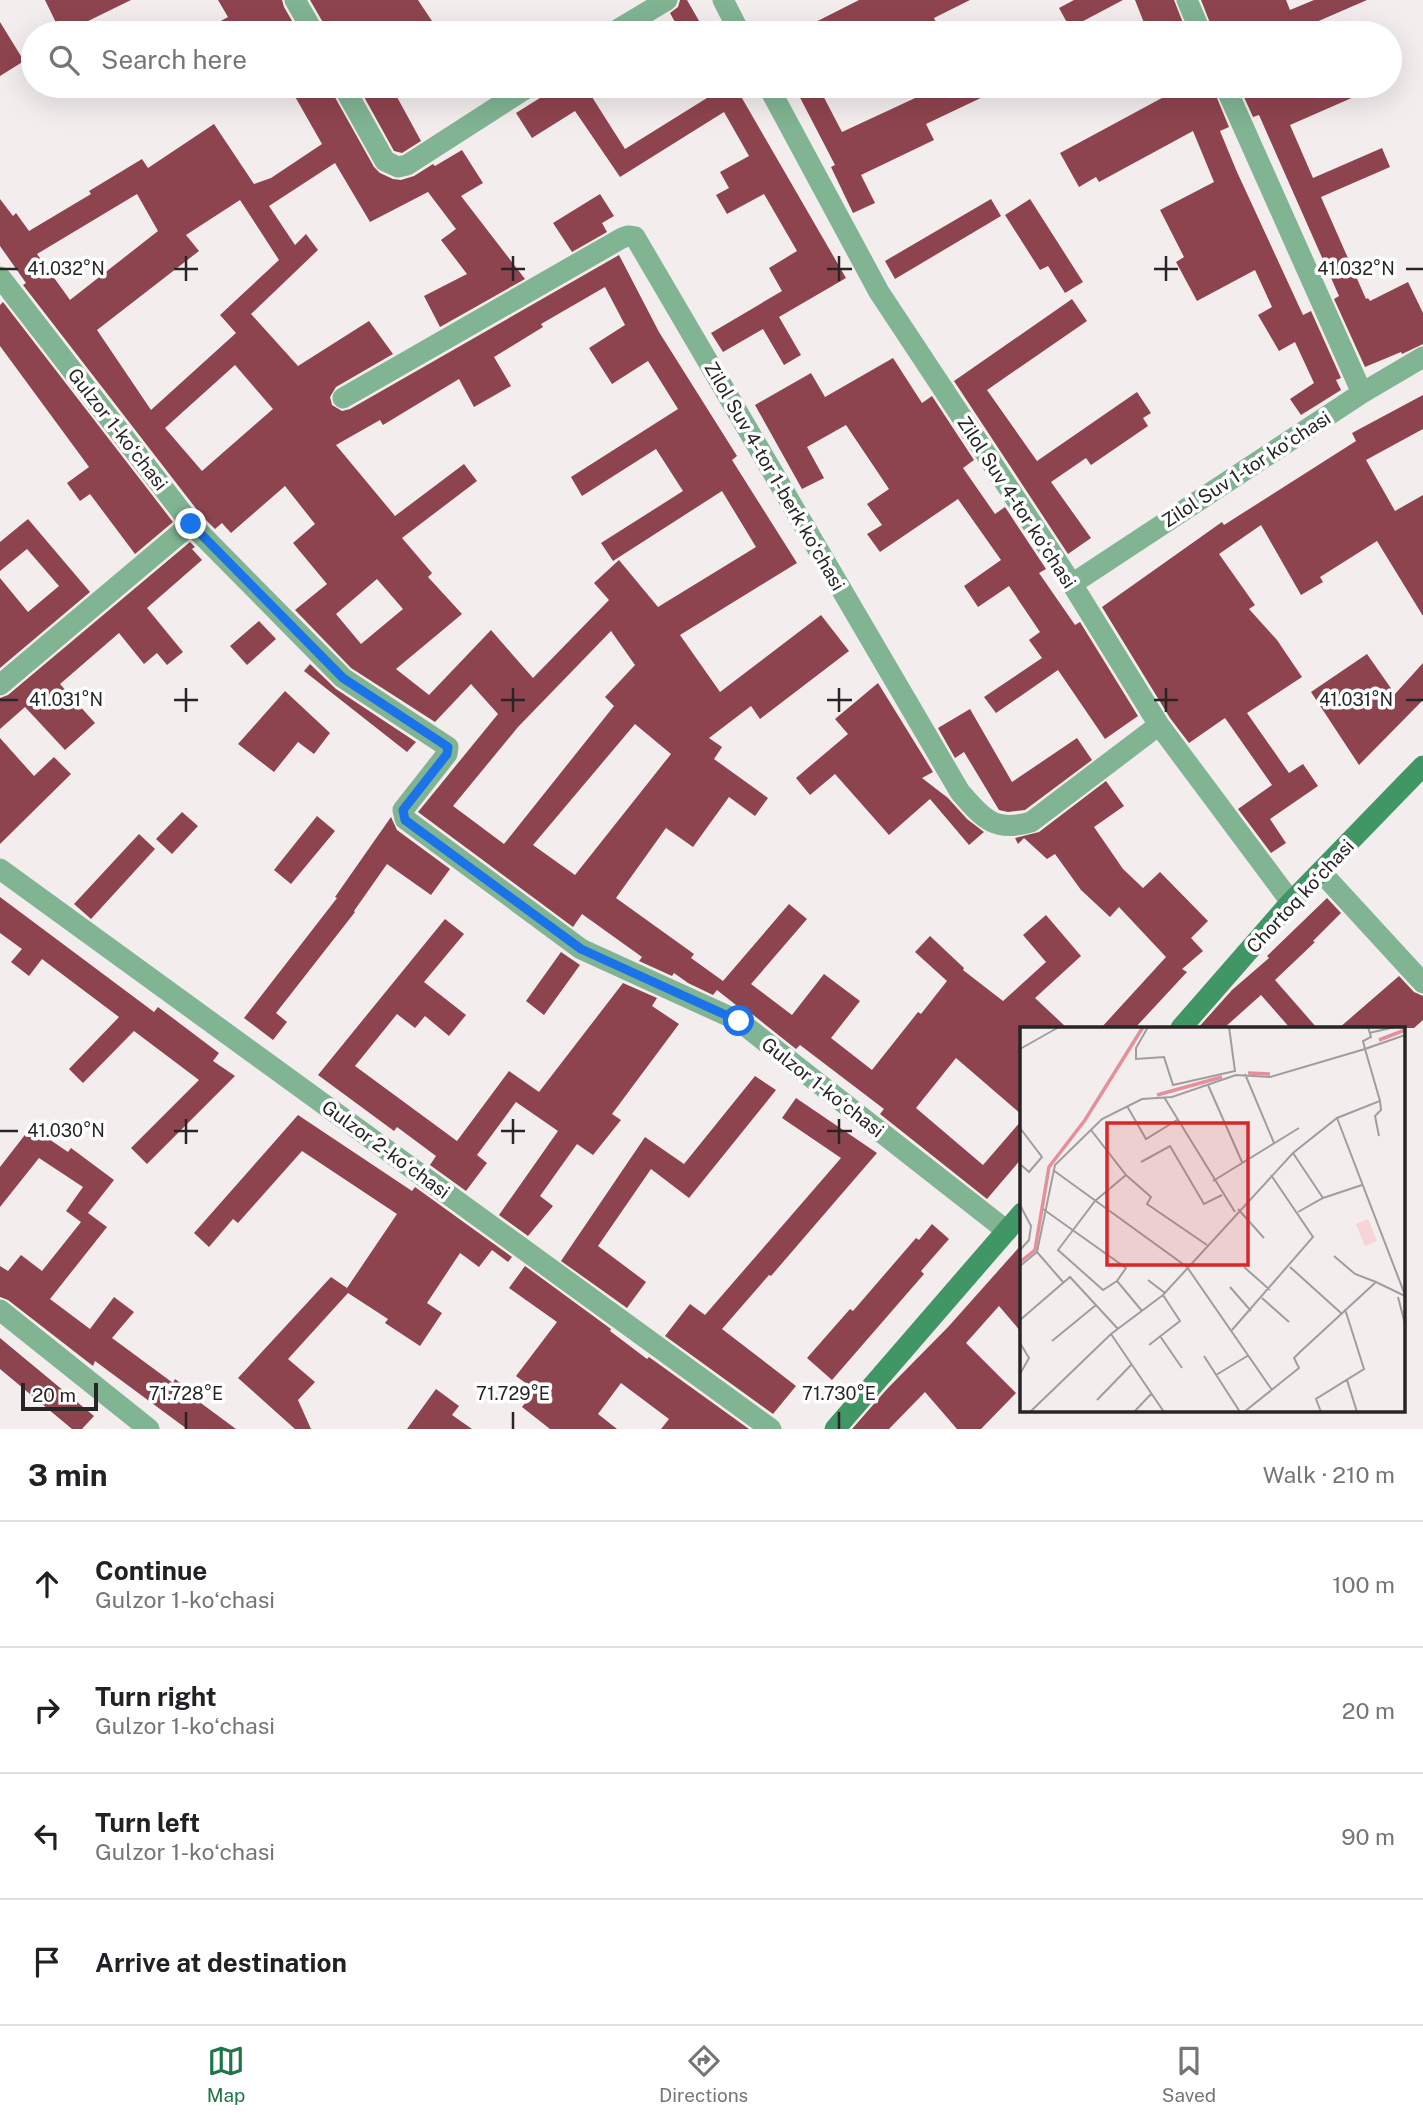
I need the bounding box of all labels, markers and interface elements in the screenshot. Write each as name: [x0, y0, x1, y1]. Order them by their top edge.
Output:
search box: [21, 21, 1402, 98]
icon: search: [45, 41, 83, 79]
text: Search here: [101, 44, 247, 75]
text: 41.032°N: [27, 258, 105, 279]
text: 41.032°N: [1317, 258, 1395, 279]
street label: Zilol Suv 4-tor 1-berk koʻchasi: [700, 358, 850, 594]
street label: Gulzor 1-koʻchasi: [64, 364, 172, 494]
street label: Zilol Suv 1-tor koʻchasi: [1158, 406, 1334, 532]
street label: Zilol Suv 4-tor koʻchasi: [953, 412, 1081, 592]
route end: [175, 508, 206, 539]
text: 41.031°N: [29, 689, 103, 710]
text: 41.031°N: [1319, 689, 1393, 710]
street label: Chortoq koʻchasi: [1242, 835, 1358, 957]
route start: [723, 1005, 754, 1036]
inset map: [1020, 1027, 1406, 1412]
street label: Gulzor 1-koʻchasi: [758, 1033, 888, 1141]
street label: Gulzor 2-koʻchasi: [318, 1095, 454, 1203]
text: 41.030°N: [27, 1120, 105, 1141]
scale bar: [21, 1380, 98, 1412]
text: 71.728°E: [149, 1383, 223, 1404]
text: 71.729°E: [476, 1383, 550, 1404]
text: 71.730°E: [802, 1383, 876, 1404]
text: 20 m: [32, 1384, 76, 1406]
text: 3 min: [28, 1457, 107, 1493]
text: Walk · 210 m: [1263, 1461, 1395, 1488]
text: Continue: [95, 1555, 207, 1586]
icon: ahead: [28, 1565, 66, 1603]
text: 100 m: [1332, 1571, 1395, 1598]
text: Gulzor 1-koʻchasi: [95, 1586, 275, 1613]
text: Turn right: [95, 1681, 217, 1712]
icon: right: [28, 1691, 66, 1729]
text: 20 m: [1342, 1697, 1395, 1724]
text: Gulzor 1-koʻchasi: [95, 1712, 275, 1739]
text: Turn left: [95, 1807, 200, 1838]
icon: left: [28, 1817, 66, 1855]
text: 90 m: [1341, 1823, 1395, 1850]
text: Gulzor 1-koʻchasi: [95, 1838, 275, 1865]
icon: arrive: [28, 1943, 66, 1981]
text: Arrive at destination: [95, 1947, 347, 1978]
tab: Map: [207, 2042, 245, 2106]
tab: Directions: [659, 2042, 748, 2106]
tab: Saved: [1162, 2042, 1216, 2106]

